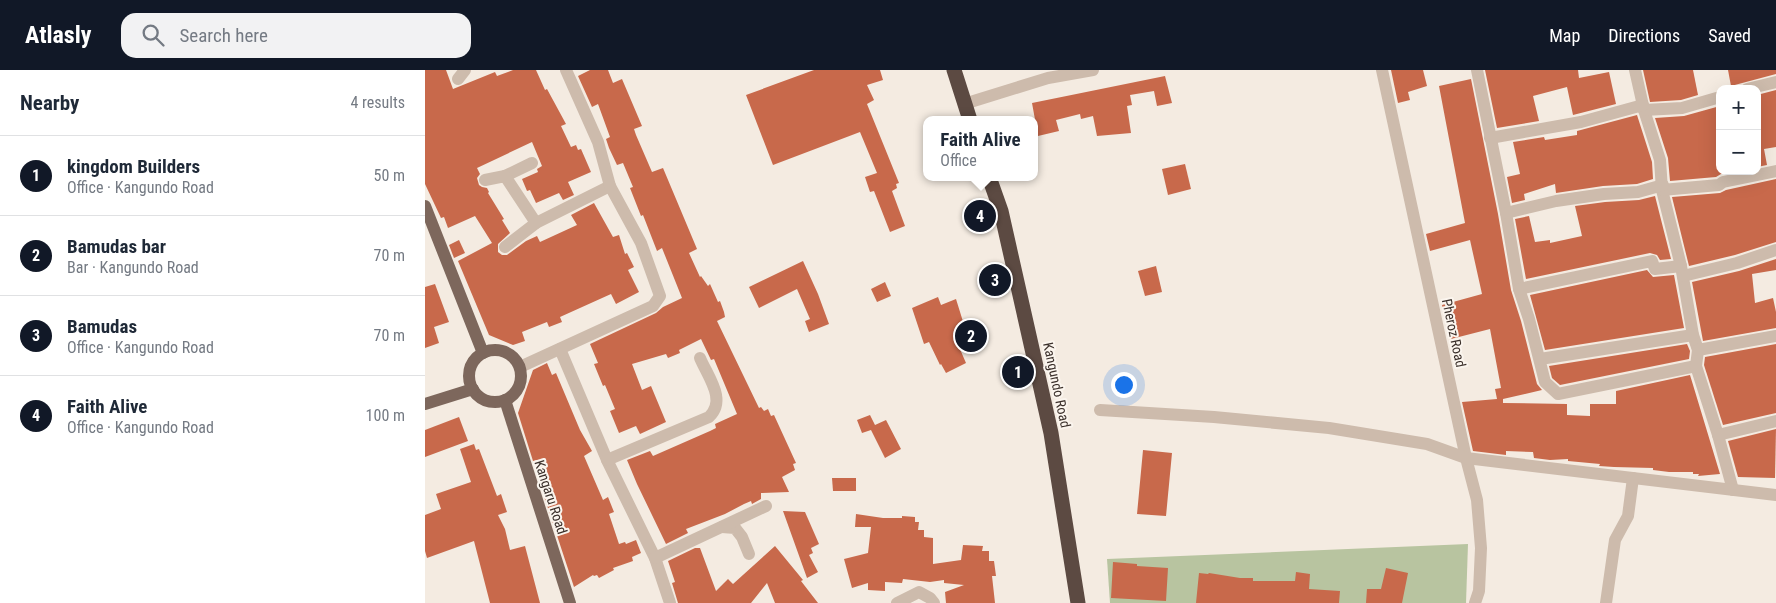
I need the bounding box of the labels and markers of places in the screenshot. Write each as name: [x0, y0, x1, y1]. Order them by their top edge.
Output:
pin: 4: [964, 197, 996, 235]
pin: 3: [979, 261, 1011, 299]
pin: 2: [955, 317, 987, 355]
pin: 1: [1002, 353, 1034, 391]

